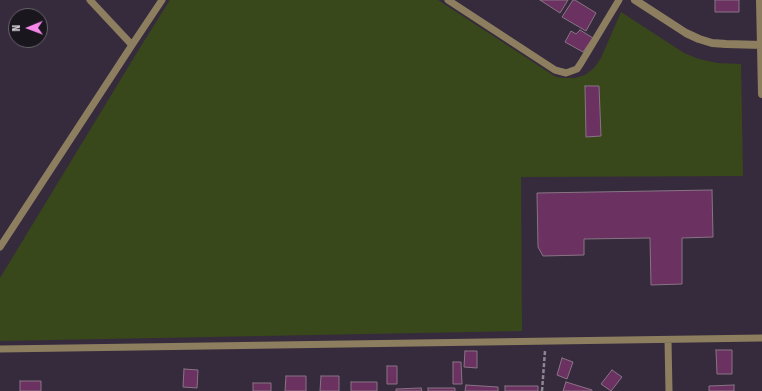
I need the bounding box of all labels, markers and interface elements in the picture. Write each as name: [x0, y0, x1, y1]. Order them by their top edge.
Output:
north arrow: [8, 8, 48, 48]
text: N: [10, 25, 23, 32]

